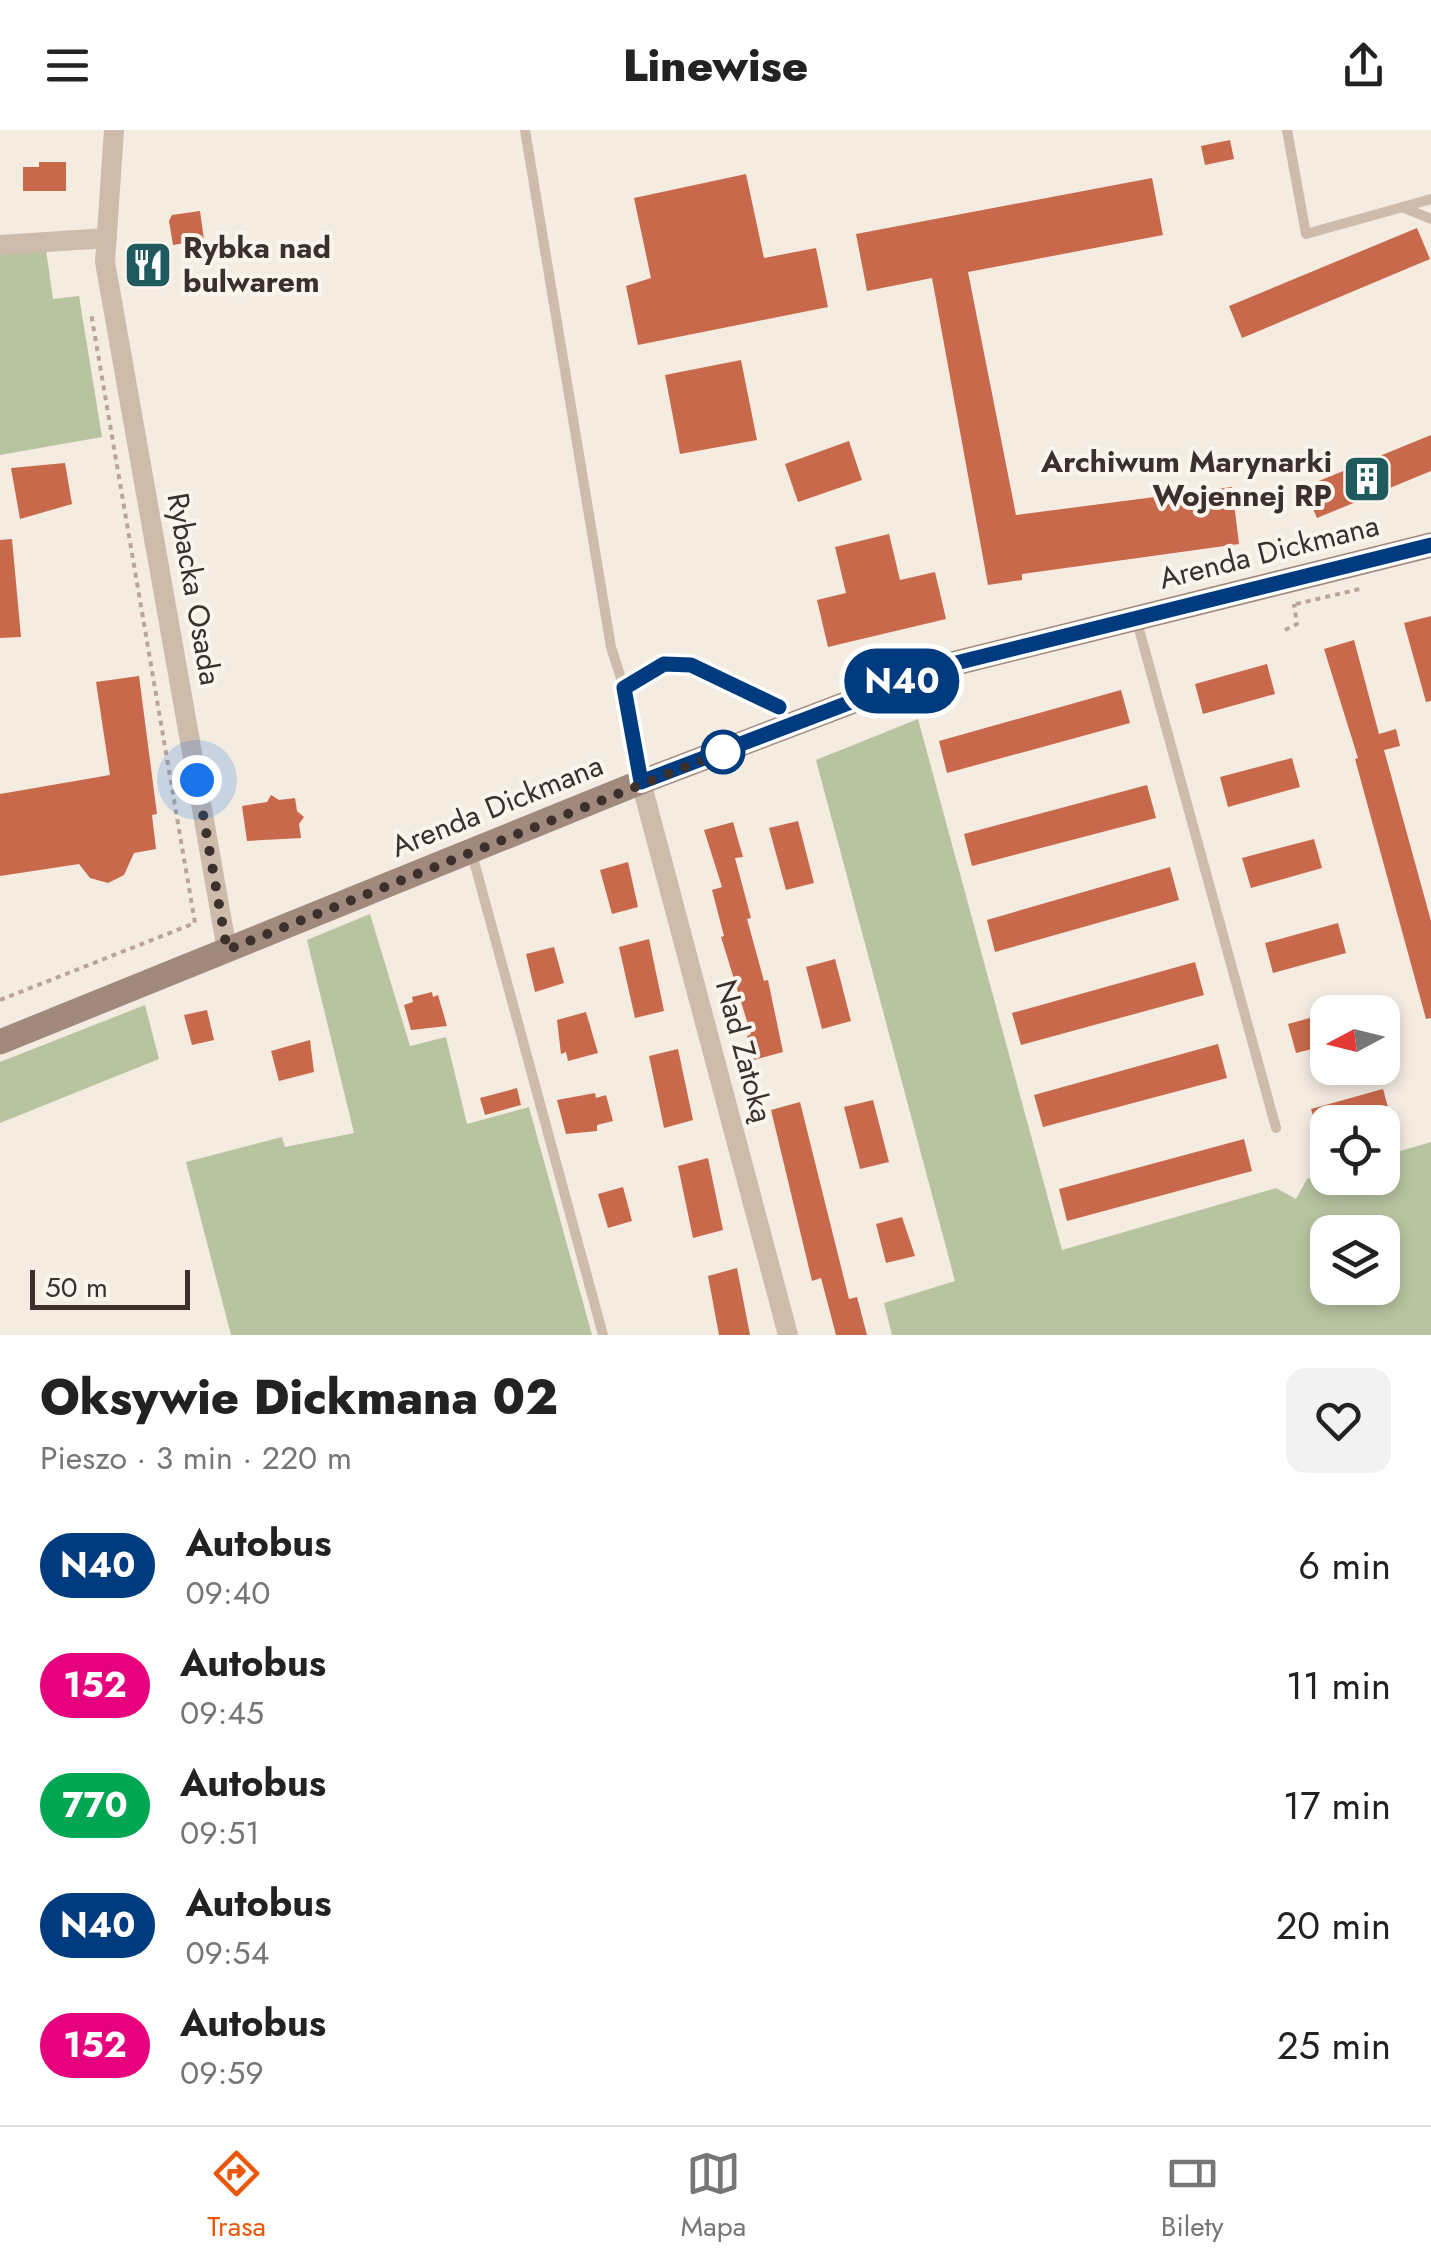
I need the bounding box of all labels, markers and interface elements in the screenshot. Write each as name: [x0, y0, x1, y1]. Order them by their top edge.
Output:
text: Linewise: [623, 33, 808, 98]
icon: menu: [40, 38, 95, 93]
icon: share: [1336, 38, 1391, 93]
place label: Rybka nad bulwarem: [183, 226, 331, 303]
restaurant icon: Rybka nad bulwarem: [122, 239, 174, 291]
place label: Archiwum Marynarki Wojennej RP: [1040, 440, 1332, 517]
building icon: Archiwum Marynarki Wojennej RP: [1341, 453, 1393, 505]
street label: Rybacka Osada: [156, 490, 233, 688]
street label: Arenda Dickmana: [1154, 503, 1383, 600]
line badge: N40: [844, 648, 960, 714]
text: N40: [864, 656, 940, 706]
unlabelled marker: [702, 731, 744, 773]
street label: Arenda Dickmana: [384, 743, 609, 868]
your location: [172, 755, 222, 805]
street label: Nad Zatoką: [705, 975, 784, 1127]
north arrow: [1310, 995, 1400, 1085]
map controls: [1310, 995, 1400, 1305]
button: locate: [1310, 1105, 1400, 1195]
button: layers: [1310, 1215, 1400, 1305]
scale bar: [30, 1265, 190, 1310]
text: 50 m: [45, 1267, 108, 1308]
text: Oksywie Dickmana 02: [40, 1363, 558, 1432]
button: heart: [1286, 1368, 1391, 1473]
text: Pieszo · 3 min · 220 m: [40, 1435, 352, 1481]
text: Autobus: [185, 1515, 332, 1570]
text: 6 min: [1298, 1538, 1391, 1593]
text: N40: [60, 1540, 135, 1590]
text: 09:40: [185, 1570, 270, 1616]
text: Autobus: [180, 1635, 326, 1690]
text: 11 min: [1286, 1658, 1391, 1713]
text: 152: [63, 1660, 127, 1710]
text: 09:45: [180, 1690, 264, 1736]
text: Autobus: [180, 1755, 326, 1810]
text: 17 min: [1283, 1778, 1391, 1833]
text: 770: [62, 1780, 128, 1830]
text: 09:51: [180, 1810, 260, 1856]
text: Autobus: [185, 1875, 332, 1930]
text: 20 min: [1276, 1898, 1391, 1953]
text: N40: [60, 1900, 135, 1950]
text: 09:54: [185, 1930, 269, 1976]
text: Autobus: [180, 1995, 326, 2050]
text: 25 min: [1277, 2018, 1391, 2073]
text: 152: [63, 2020, 127, 2070]
text: 09:59: [180, 2050, 264, 2096]
tab: Trasa: [207, 2146, 266, 2247]
tab: Mapa: [681, 2146, 746, 2247]
tab: Bilety: [1161, 2146, 1224, 2247]

